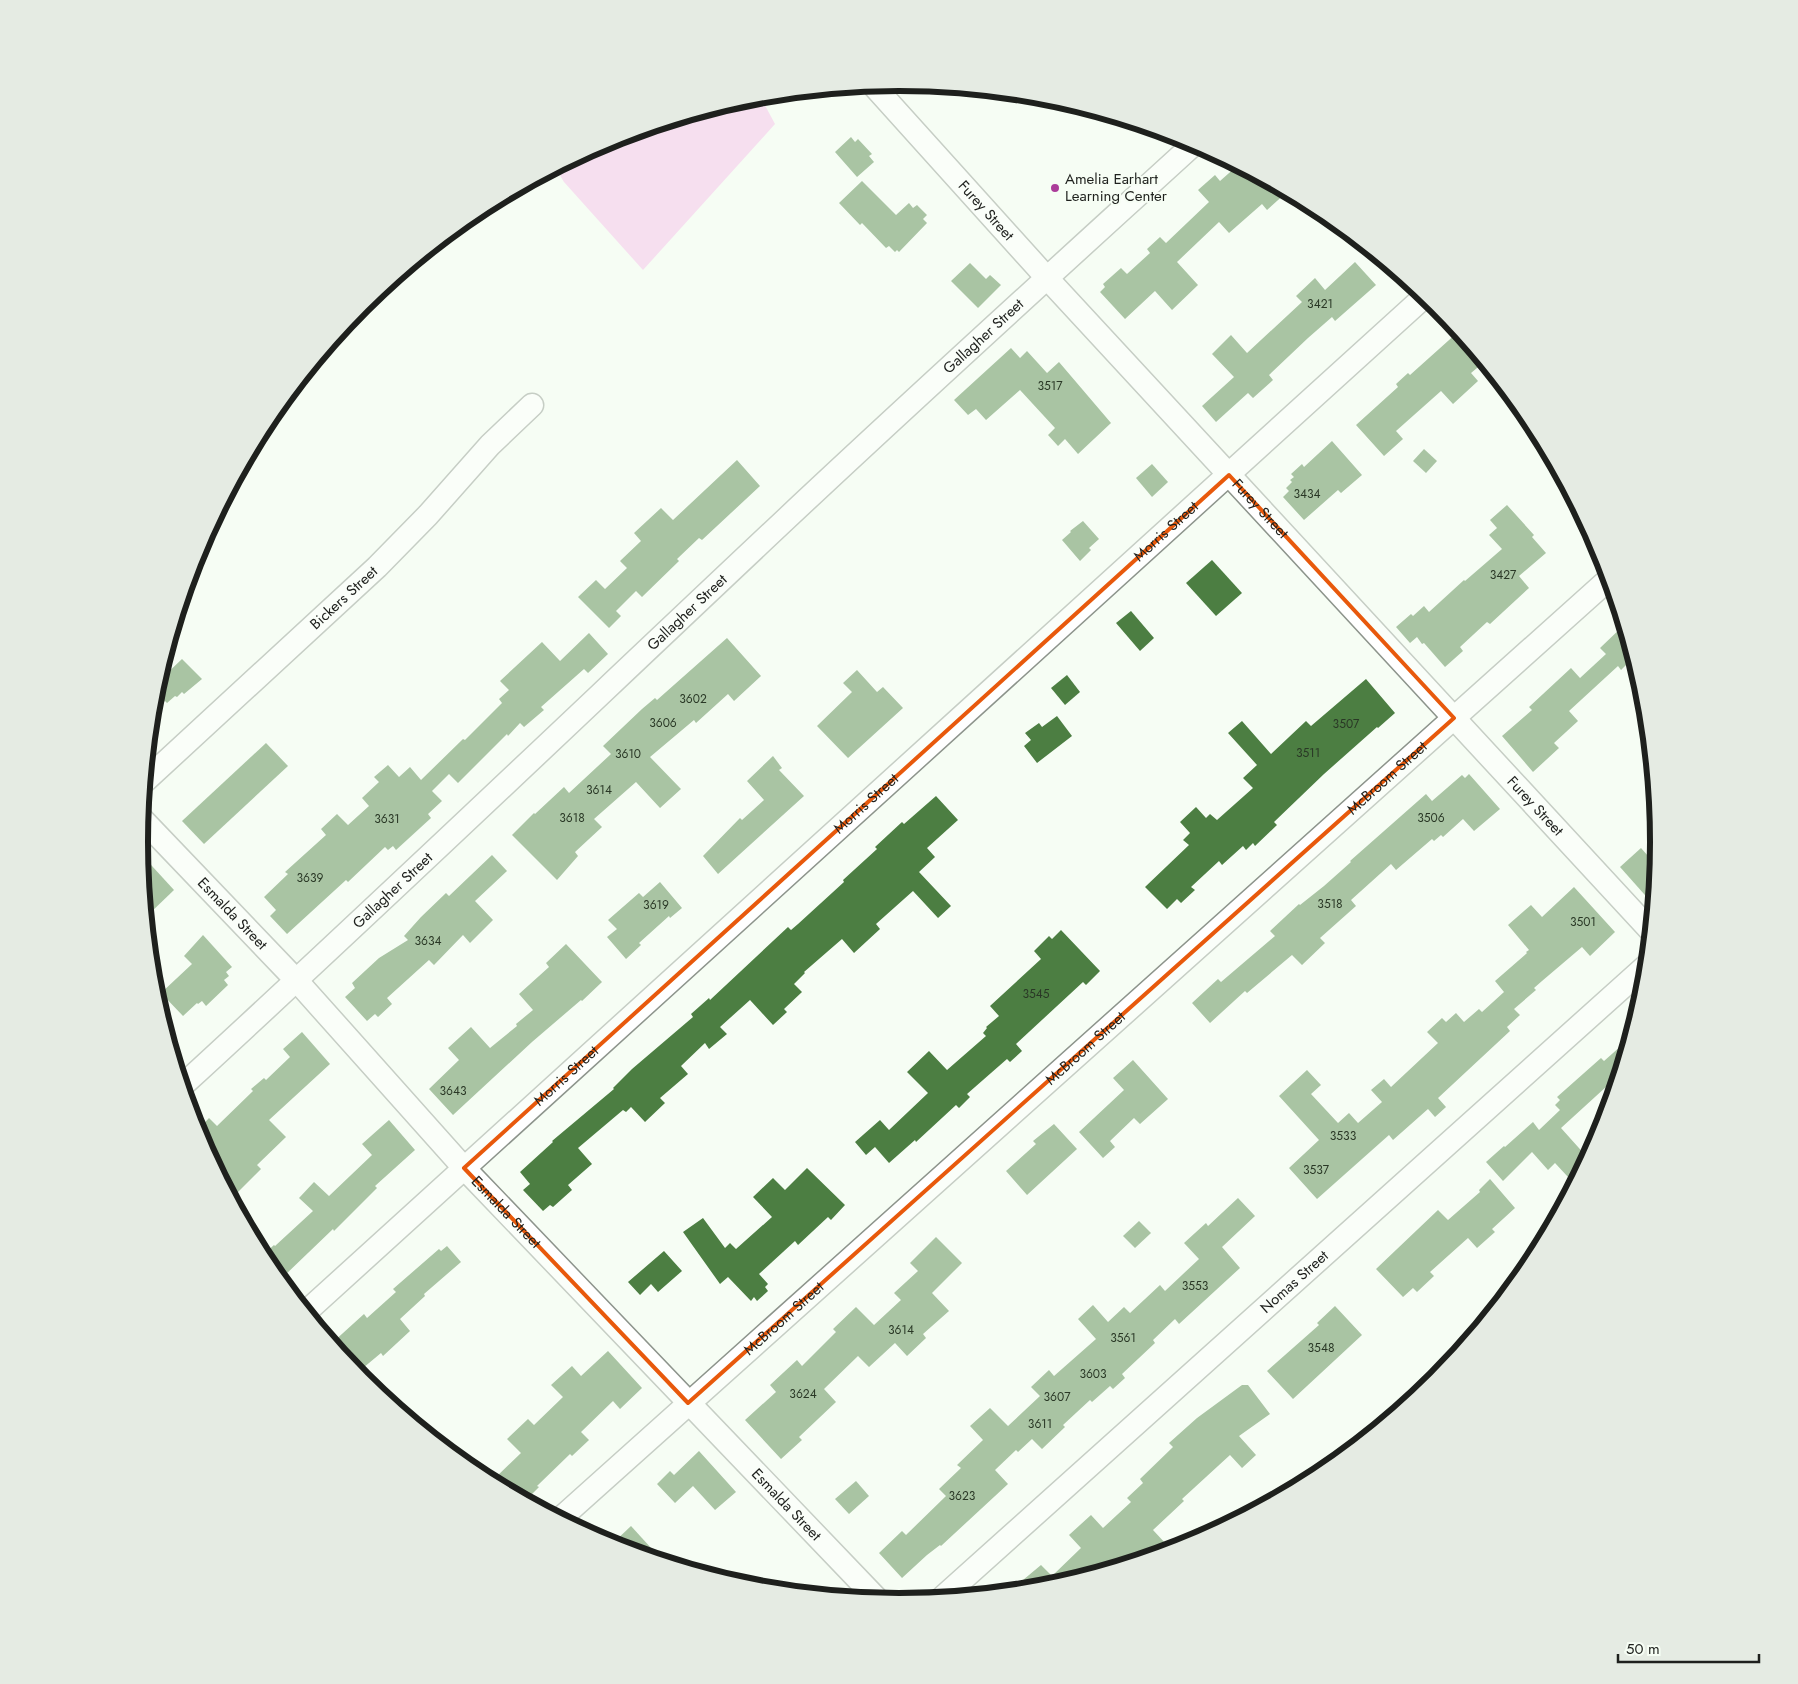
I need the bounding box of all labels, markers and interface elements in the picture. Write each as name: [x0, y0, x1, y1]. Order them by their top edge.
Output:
place label: Amelia Earhart Learning Center: [1065, 168, 1168, 207]
street label: Furey Street: [953, 175, 1020, 246]
marker: Amelia Earhart Learning Center: [1049, 182, 1061, 194]
street label: Gallagher Street: [938, 293, 1029, 379]
house number: 3421: [1307, 295, 1333, 313]
house number: 3517: [1037, 377, 1063, 395]
street label: Furey Street: [1227, 474, 1294, 544]
house number: 3434: [1293, 485, 1321, 503]
street label: Morris Street: [1128, 496, 1204, 567]
street label: Bickers Street: [305, 560, 383, 635]
house number: 3427: [1490, 566, 1517, 584]
street label: Gallagher Street: [642, 569, 732, 656]
house number: 3602: [679, 690, 707, 708]
house number: 3606: [649, 714, 677, 732]
house number: 3507: [1333, 715, 1360, 733]
street label: McBroom Street: [1342, 736, 1432, 820]
house number: 3511: [1296, 744, 1320, 762]
house number: 3610: [615, 745, 641, 763]
street label: Morris Street: [829, 768, 904, 839]
street label: Furey Street: [1502, 771, 1569, 841]
house number: 3614: [586, 781, 612, 799]
house number: 3618: [559, 809, 585, 827]
house number: 3506: [1417, 809, 1445, 827]
house number: 3631: [374, 810, 400, 828]
street label: Gallagher Street: [348, 847, 438, 934]
house number: 3639: [297, 869, 324, 887]
street label: Esmalda Street: [193, 873, 273, 955]
house number: 3518: [1317, 895, 1343, 913]
house number: 3619: [643, 896, 669, 914]
house number: 3501: [1570, 913, 1596, 931]
house number: 3634: [414, 932, 442, 950]
house number: 3545: [1022, 985, 1050, 1003]
street label: McBroom Street: [1040, 1006, 1131, 1090]
street label: Morris Street: [529, 1040, 604, 1111]
house number: 3643: [439, 1082, 467, 1100]
house number: 3533: [1330, 1127, 1357, 1145]
house number: 3537: [1303, 1161, 1330, 1179]
street label: Esmalda Street: [466, 1171, 547, 1254]
street label: Nomas Street: [1255, 1245, 1334, 1318]
street label: McBroom Street: [739, 1276, 829, 1360]
house number: 3553: [1182, 1277, 1209, 1295]
house number: 3614: [888, 1321, 914, 1339]
house number: 3561: [1110, 1329, 1136, 1347]
house number: 3548: [1308, 1339, 1334, 1357]
house number: 3603: [1079, 1365, 1107, 1383]
house number: 3624: [789, 1385, 817, 1403]
house number: 3607: [1044, 1388, 1071, 1406]
house number: 3611: [1028, 1415, 1052, 1433]
street label: Esmalda Street: [746, 1463, 827, 1546]
house number: 3623: [949, 1487, 976, 1505]
scale bar: [1618, 1632, 1759, 1664]
text: 50 m: [1626, 1638, 1660, 1660]

